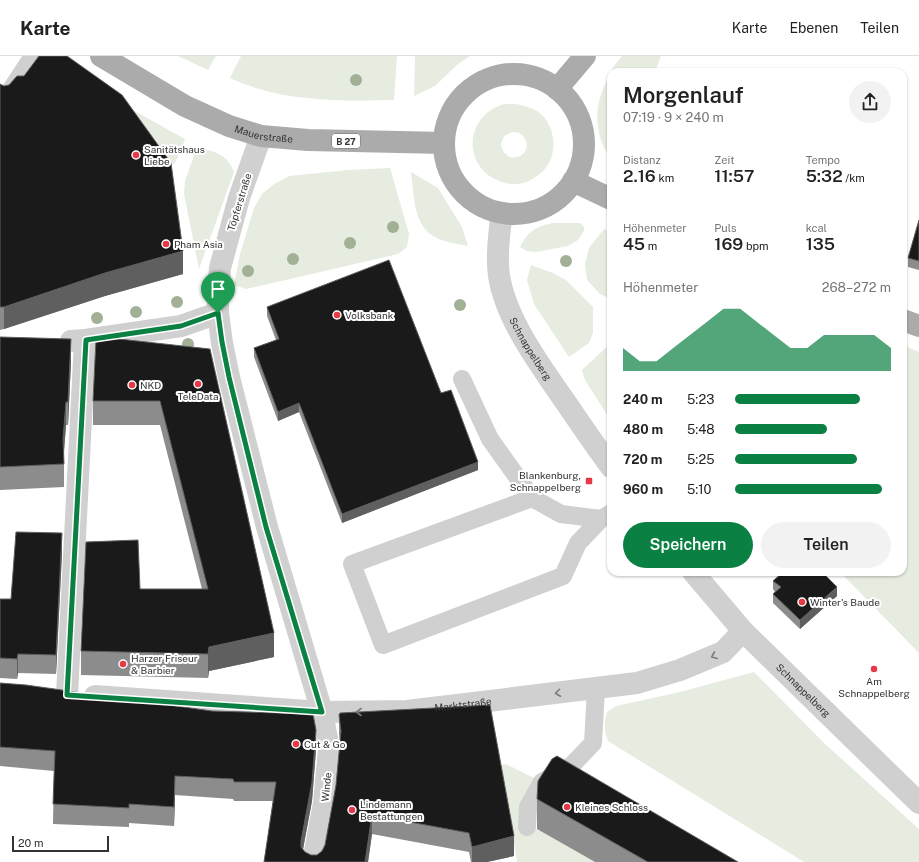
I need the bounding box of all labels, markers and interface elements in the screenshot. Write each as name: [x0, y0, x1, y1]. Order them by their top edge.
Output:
text: Karte: [20, 17, 70, 39]
text: Karte: [732, 20, 767, 36]
text: Ebenen: [789, 20, 838, 36]
text: Teilen: [860, 20, 899, 36]
button: share: [849, 81, 891, 123]
text: Morgenlauf: [623, 82, 744, 108]
text: 07:19 · 9 × 240 m: [623, 110, 724, 125]
street label: Mauerstraße: [233, 122, 294, 145]
road number: B 27: [332, 134, 360, 148]
place label: Sanitätshaus Liebe: [144, 143, 205, 167]
marker: Sanitätshaus Liebe: [131, 150, 141, 160]
text: Distanz: [623, 154, 661, 166]
text: Zeit: [714, 154, 734, 166]
text: Tempo: [806, 154, 840, 166]
text: 2.16: [623, 166, 656, 186]
text: 11:57: [714, 166, 754, 186]
text: 5:32: [806, 166, 843, 186]
street label: Töpferstraße: [225, 171, 254, 232]
text: km: [656, 172, 674, 184]
text: /km: [843, 172, 865, 184]
text: Höhenmeter: [623, 222, 687, 234]
text: Puls: [714, 222, 737, 234]
text: kcal: [806, 222, 827, 234]
text: 45: [623, 234, 645, 254]
text: 169: [714, 234, 743, 254]
text: 135: [806, 234, 835, 254]
place label: Pham Asia: [174, 238, 223, 250]
marker: Pham Asia: [161, 239, 171, 249]
text: m: [645, 240, 657, 252]
text: bpm: [743, 240, 769, 252]
pin: [201, 272, 235, 313]
icon: arrive: [207, 278, 229, 300]
text: Höhenmeter: [623, 280, 698, 295]
text: 268–272 m: [822, 280, 891, 295]
place label: Volksbank: [345, 309, 394, 321]
marker: Volksbank: [332, 310, 342, 320]
street label: Schnappelberg: [507, 315, 555, 382]
place label: NKD: [140, 379, 161, 391]
marker: TeleData: [193, 379, 203, 389]
marker: NKD: [127, 380, 137, 390]
place label: TeleData: [178, 390, 218, 402]
text: 240 m: [623, 392, 663, 407]
text: 5:23: [687, 392, 714, 407]
text: 480 m: [623, 422, 663, 437]
text: 5:48: [687, 422, 715, 437]
text: 720 m: [623, 452, 662, 467]
text: 5:25: [687, 452, 715, 467]
place label: Blankenburg, Schnappelberg: [510, 469, 581, 493]
marker: Blankenburg, Schnappelberg: [584, 476, 594, 486]
text: 960 m: [623, 482, 663, 497]
text: 5:10: [687, 482, 712, 497]
button: Speichern: [623, 522, 753, 568]
button: Teilen: [761, 522, 891, 568]
place label: Winter's Baude: [810, 596, 880, 608]
marker: Winter's Baude: [797, 597, 807, 607]
one-way arrow: [710, 651, 718, 659]
place label: Harzer Friseur & Barbier: [131, 652, 198, 676]
marker: Harzer Friseur & Barbier: [118, 659, 128, 669]
street label: Schnappelberg: [774, 661, 833, 719]
marker: Am Schnappelberg: [869, 664, 879, 674]
place label: Am Schnappelberg: [838, 675, 910, 699]
one-way arrow: [555, 688, 561, 697]
street label: Marktstraße: [434, 695, 493, 714]
one-way arrow: [356, 708, 362, 716]
place label: Cut & Go: [304, 738, 346, 750]
marker: Cut & Go: [291, 739, 301, 749]
street label: Winde: [318, 771, 334, 802]
place label: Lindemann Bestattungen: [360, 798, 423, 822]
place label: Kleines Schloss: [575, 801, 648, 813]
marker: Kleines Schloss: [562, 802, 572, 812]
marker: Lindemann Bestattungen: [347, 805, 357, 815]
scale bar: [12, 834, 109, 853]
text: 20 m: [18, 837, 43, 849]

